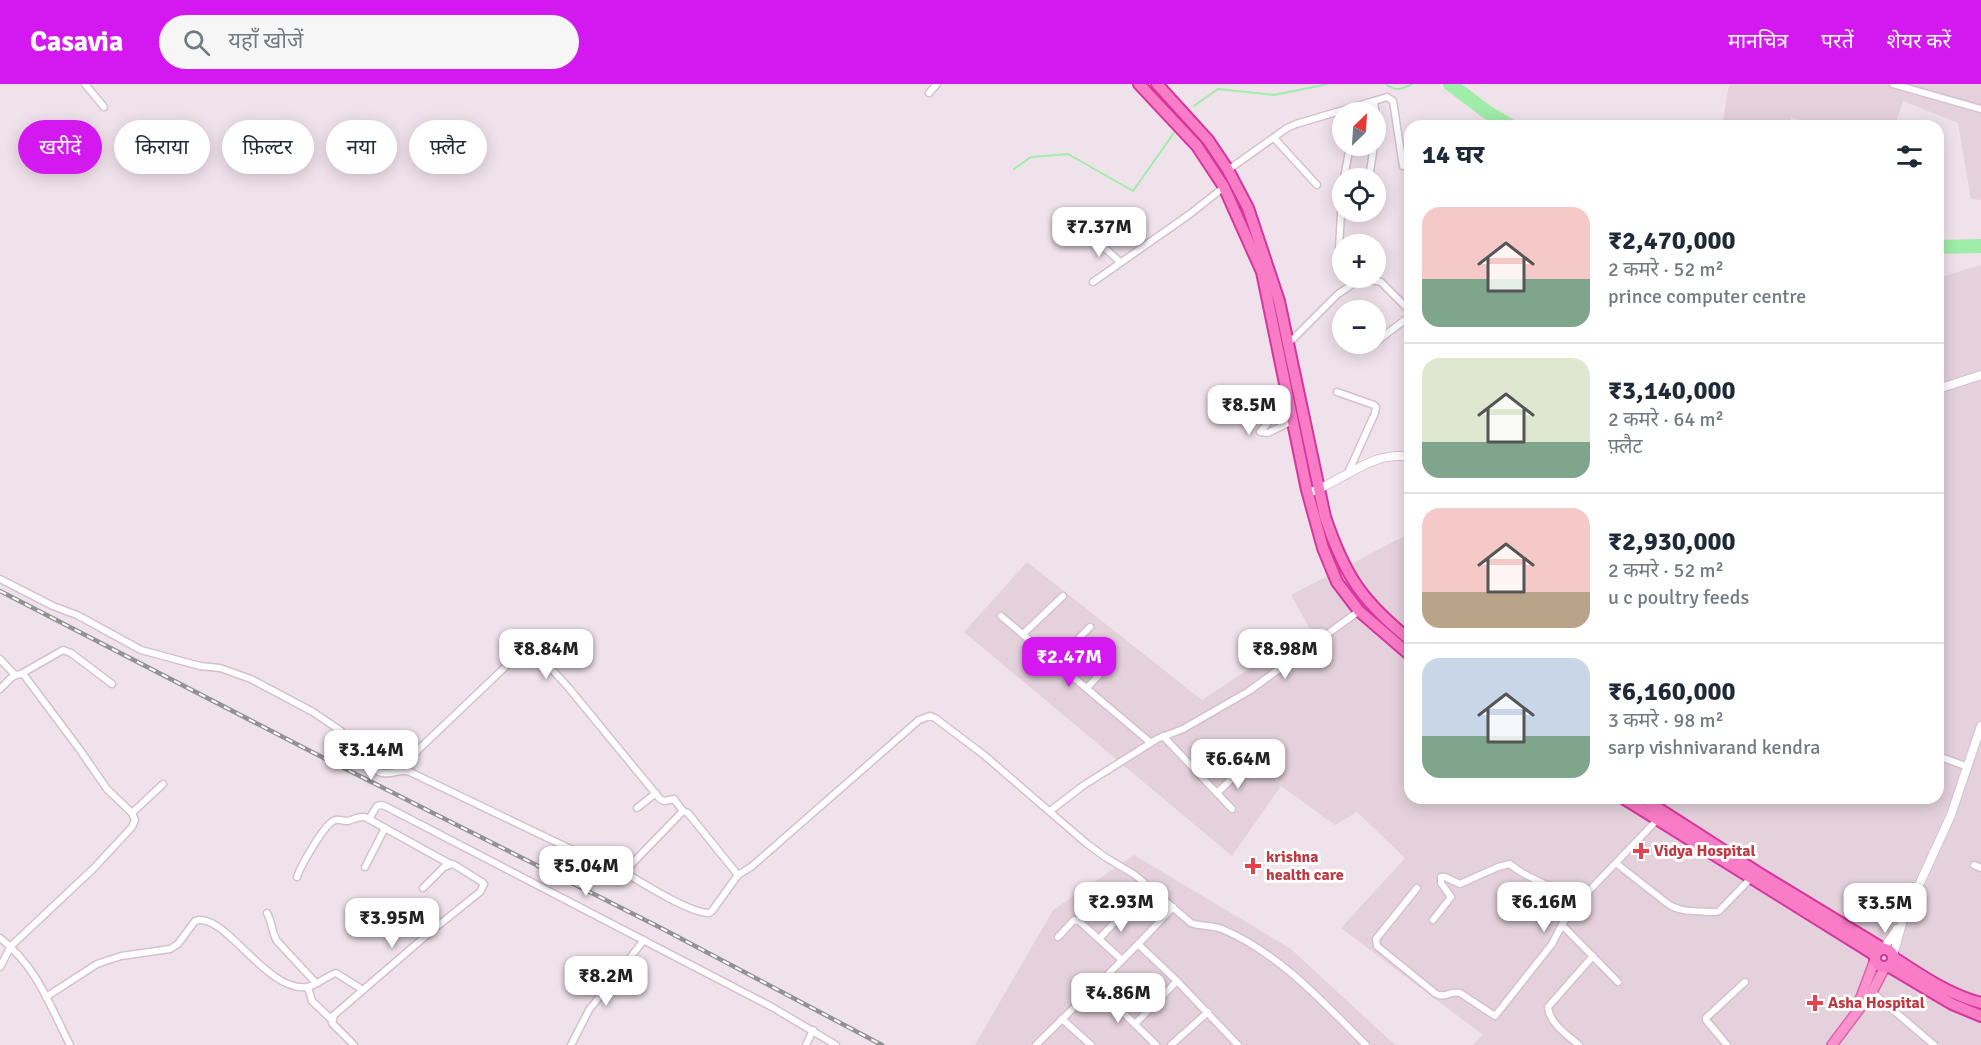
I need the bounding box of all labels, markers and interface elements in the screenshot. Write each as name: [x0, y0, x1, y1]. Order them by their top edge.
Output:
search box: [159, 15, 579, 69]
text: Casavia: [30, 25, 123, 59]
icon: search: [180, 26, 213, 59]
text: यहाँ खोजें: [228, 27, 303, 54]
text: मानचित्र: [1728, 28, 1788, 54]
text: परतें: [1821, 28, 1854, 54]
text: शेयर करें: [1887, 28, 1951, 54]
north arrow: [1332, 102, 1386, 156]
map controls: [1332, 102, 1386, 354]
chip: खरीदें: [18, 120, 102, 174]
chip: किराया: [114, 120, 210, 174]
chip: फ़िल्टर: [222, 120, 314, 174]
chip: नया: [326, 120, 397, 174]
chip: फ़्लैट: [409, 120, 487, 174]
text: 14 घर: [1422, 139, 1484, 171]
icon: filters: [1893, 140, 1926, 173]
button: locate: [1332, 168, 1386, 222]
pin: ₹7.37M: [1050, 207, 1148, 258]
text: ₹7.37M: [1066, 214, 1132, 239]
text: ₹2,470,000: [1608, 225, 1736, 257]
icon: home: [1470, 231, 1542, 303]
button: +: [1332, 234, 1386, 288]
text: 2 कमरे · 52 m²: [1608, 257, 1724, 282]
text: prince computer centre: [1608, 284, 1806, 309]
button: −: [1332, 300, 1386, 354]
text: ₹3,140,000: [1608, 375, 1736, 407]
icon: home: [1470, 382, 1542, 454]
pin: ₹8.5M: [1207, 385, 1291, 436]
text: ₹8.5M: [1222, 392, 1276, 417]
text: 2 कमरे · 64 m²: [1608, 407, 1724, 432]
text: फ़्लैट: [1608, 434, 1643, 459]
text: ₹2,930,000: [1608, 526, 1736, 558]
icon: home: [1470, 532, 1542, 604]
text: 2 कमरे · 52 m²: [1608, 558, 1724, 583]
text: u c poultry feeds: [1608, 585, 1749, 610]
pin: ₹8.84M: [497, 629, 595, 680]
pin: ₹8.98M: [1236, 629, 1334, 680]
text: ₹8.84M: [513, 636, 579, 661]
text: ₹8.98M: [1252, 636, 1318, 661]
pin: ₹2.47M: [1020, 637, 1118, 688]
text: ₹2.47M: [1036, 644, 1102, 669]
text: ₹6,160,000: [1608, 676, 1736, 708]
icon: home: [1470, 682, 1542, 754]
text: 3 कमरे · 98 m²: [1608, 708, 1724, 733]
pin: ₹3.14M: [322, 730, 420, 781]
text: sarp vishnivarand kendra: [1608, 735, 1820, 760]
text: ₹3.14M: [338, 737, 404, 762]
pin: ₹6.64M: [1189, 739, 1287, 790]
text: ₹6.64M: [1205, 746, 1271, 771]
place label: Vidya Hospital: [1654, 841, 1756, 861]
marker: Vidya Hospital: [1632, 842, 1650, 860]
pin: ₹5.04M: [537, 846, 635, 897]
place label: krishna health care: [1266, 847, 1344, 885]
text: ₹5.04M: [553, 853, 619, 878]
marker: krishna health care: [1244, 857, 1262, 875]
pin: ₹2.93M: [1072, 882, 1170, 933]
pin: ₹6.16M: [1495, 882, 1593, 933]
pin: ₹3.5M: [1843, 883, 1927, 934]
text: ₹2.93M: [1088, 889, 1154, 914]
text: ₹6.16M: [1511, 889, 1577, 914]
text: ₹3.5M: [1858, 890, 1912, 915]
pin: ₹3.95M: [343, 898, 441, 949]
text: ₹3.95M: [359, 905, 425, 930]
pin: ₹8.2M: [564, 956, 648, 1007]
text: ₹8.2M: [579, 963, 633, 988]
pin: ₹4.86M: [1069, 973, 1167, 1024]
text: ₹4.86M: [1085, 980, 1151, 1005]
place label: Asha Hospital: [1828, 993, 1925, 1013]
marker: Asha Hospital: [1806, 994, 1824, 1012]

